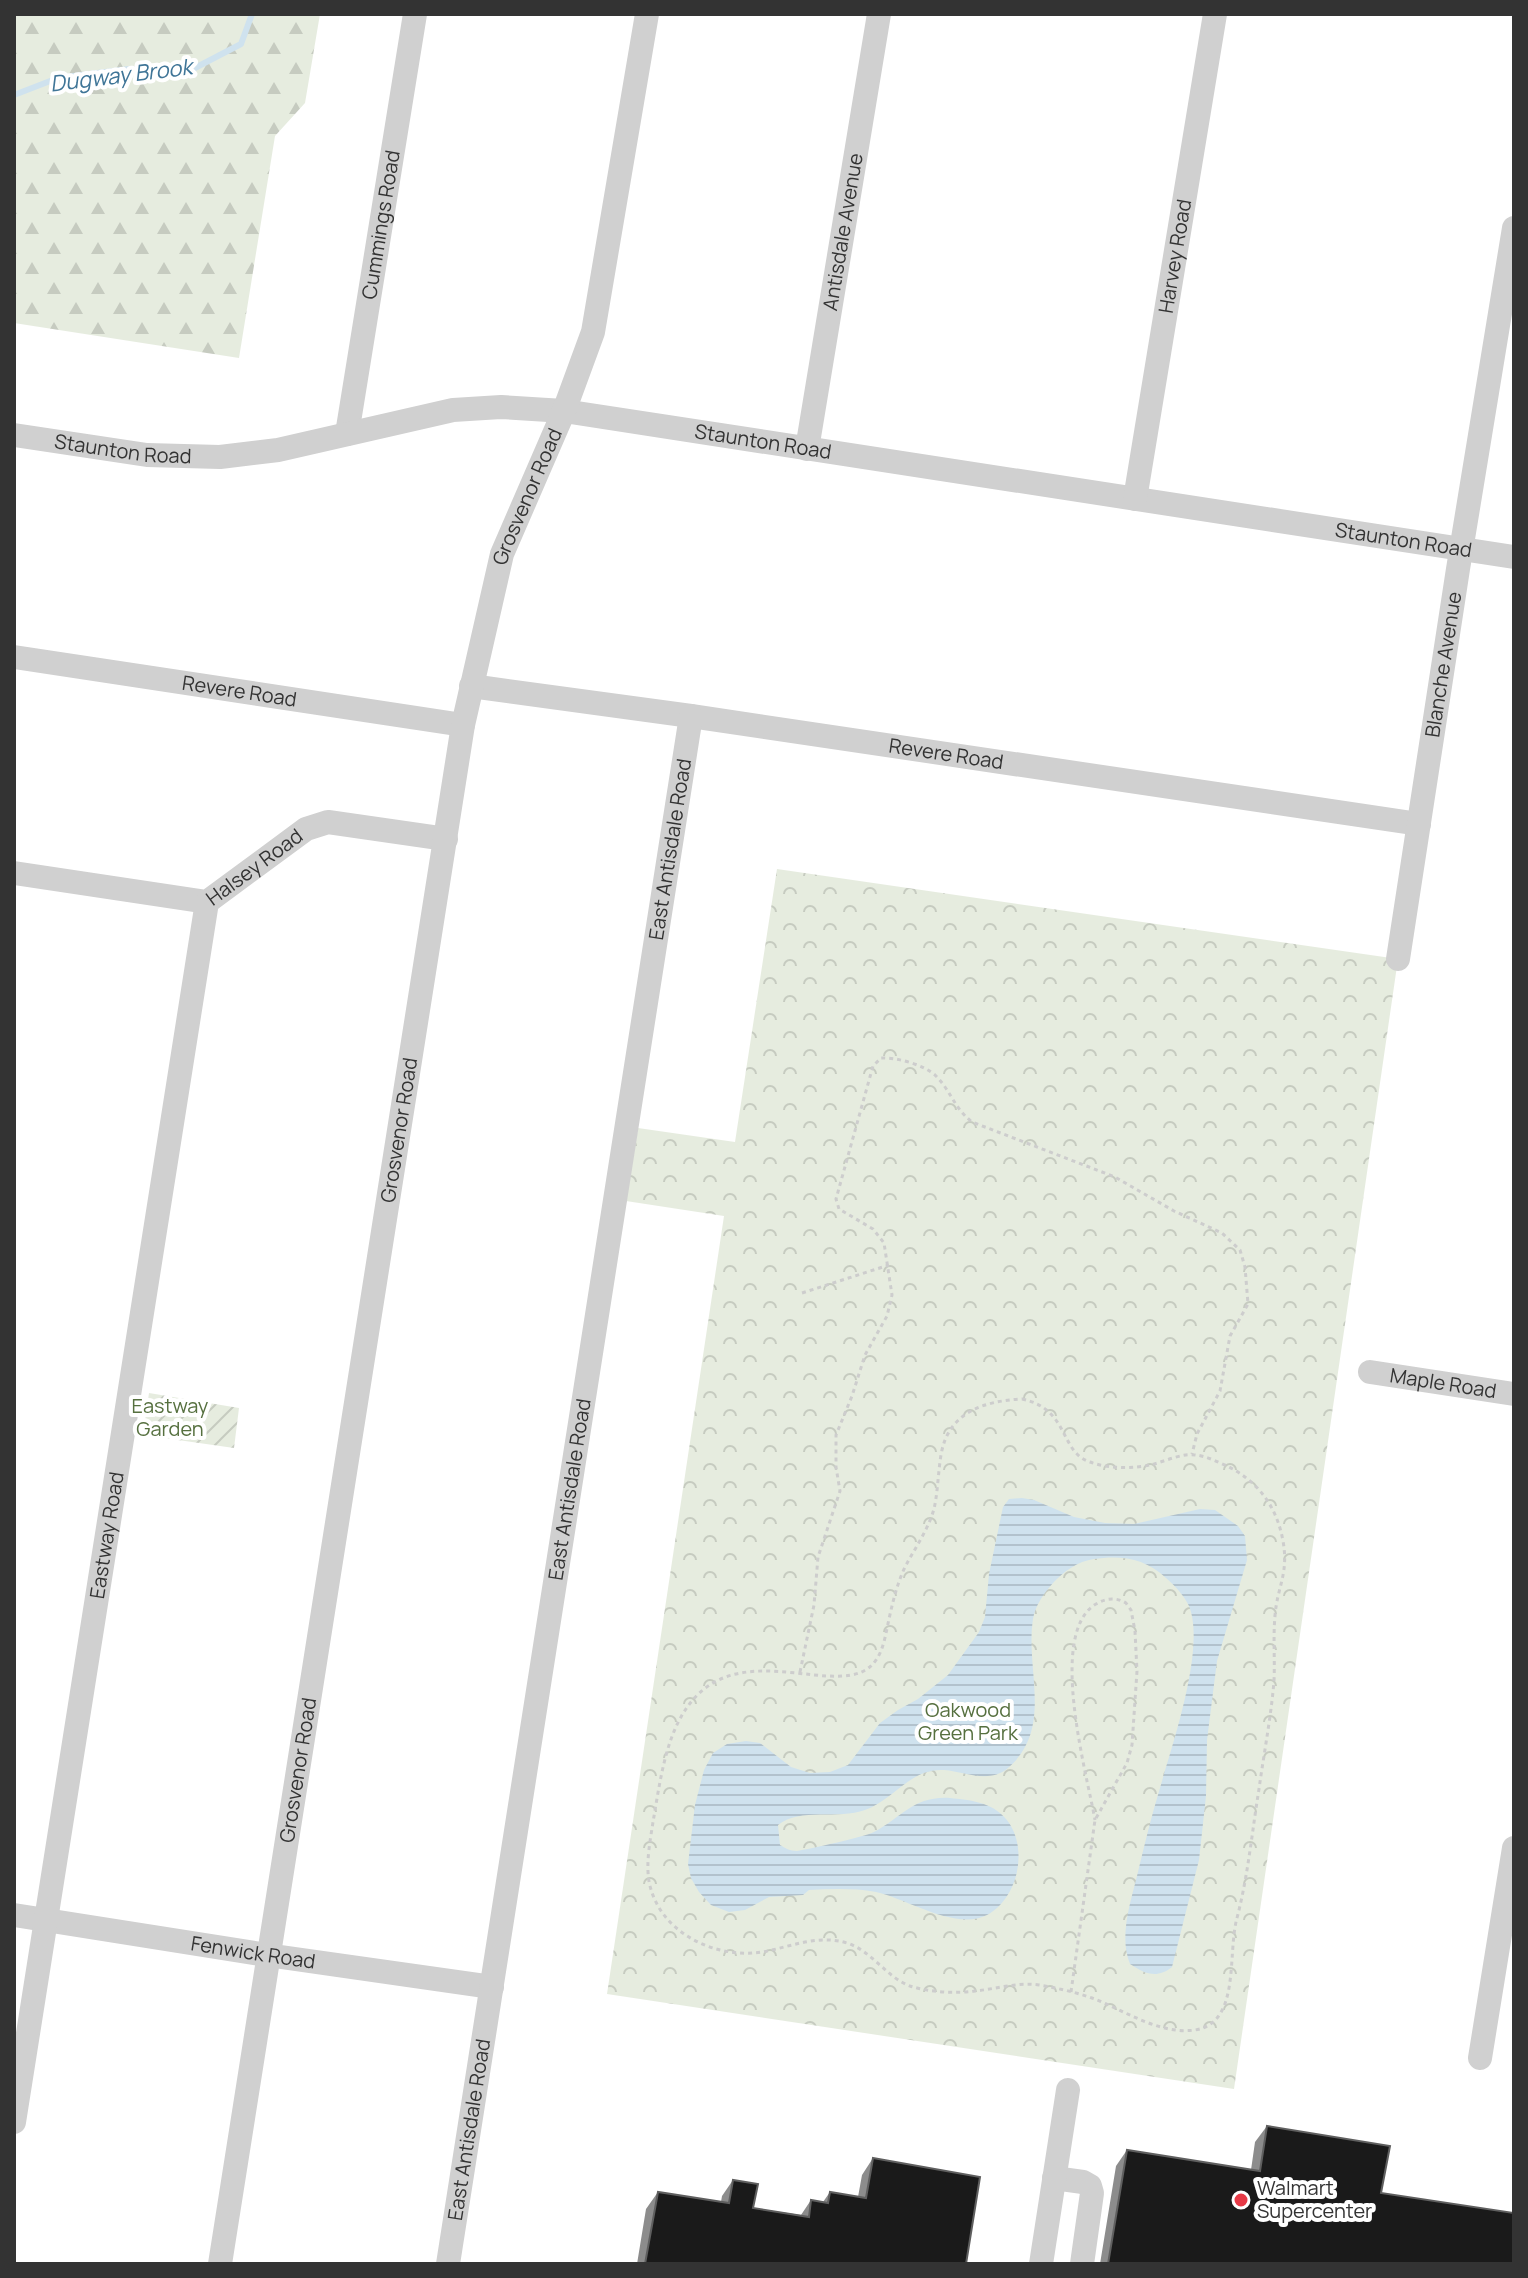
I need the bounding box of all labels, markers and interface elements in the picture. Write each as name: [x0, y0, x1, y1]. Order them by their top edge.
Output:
water label: Dugway Brook: [48, 51, 197, 99]
street label: Cummings Road: [355, 148, 406, 301]
street label: Antisdale Avenue: [816, 151, 869, 313]
street label: Harvey Road: [1152, 197, 1197, 315]
street label: Staunton Road: [693, 417, 833, 465]
street label: Grosvenor Road: [486, 424, 568, 567]
street label: Staunton Road: [53, 427, 192, 469]
street label: Staunton Road: [1333, 516, 1474, 563]
street label: Blanche Avenue: [1418, 590, 1467, 739]
street label: Revere Road: [180, 669, 299, 713]
street label: Revere Road: [887, 732, 1005, 775]
street label: East Antisdale Road: [642, 756, 697, 942]
street label: Halsey Road: [200, 822, 308, 911]
street label: Grosvenor Road: [374, 1056, 423, 1204]
street label: Maple Road: [1388, 1361, 1498, 1404]
park label: Eastway Garden: [132, 1392, 209, 1442]
street label: East Antisdale Road: [542, 1397, 597, 1582]
street label: Eastway Road: [83, 1470, 130, 1601]
street label: Grosvenor Road: [273, 1696, 322, 1844]
park label: Oakwood Green Park: [918, 1696, 1019, 1746]
street label: Fenwick Road: [189, 1929, 317, 1975]
street label: East Antisdale Road: [441, 2037, 496, 2222]
place label: Walmart Supercenter: [1257, 2174, 1372, 2224]
marker: Walmart Supercenter: [1232, 2191, 1250, 2209]

